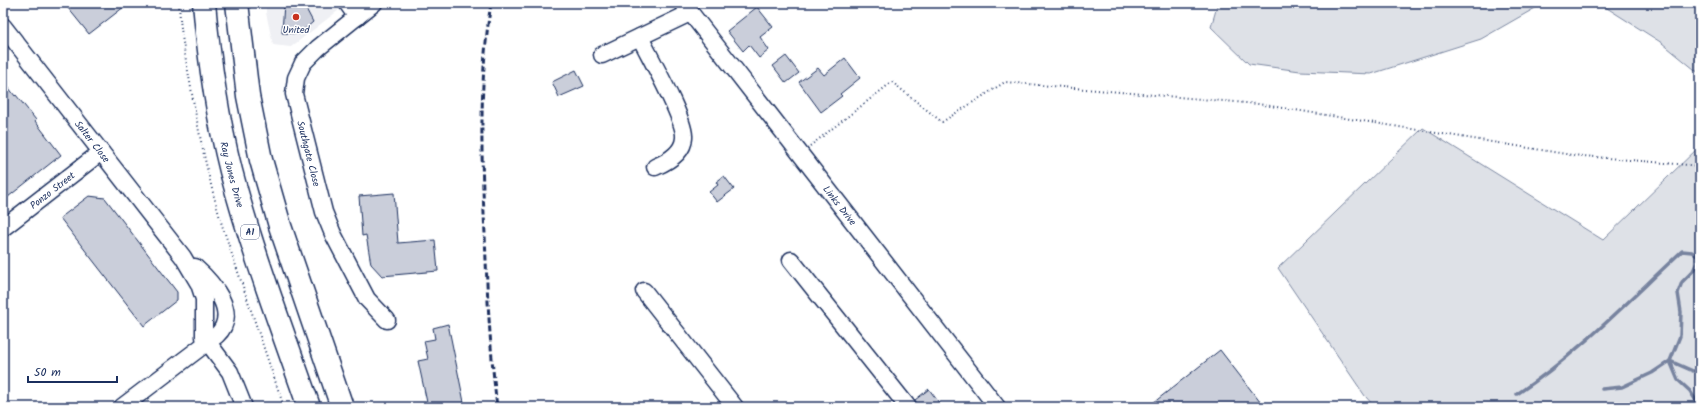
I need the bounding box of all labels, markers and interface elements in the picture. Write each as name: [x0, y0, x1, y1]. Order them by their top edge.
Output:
marker: United: [291, 12, 301, 22]
place label: United: [282, 22, 311, 38]
street label: Salter Close: [70, 117, 114, 167]
street label: Southgate Close: [292, 119, 324, 189]
street label: Ray Jones Drive: [215, 140, 248, 210]
street label: Ponzo Street: [27, 168, 79, 214]
street label: Links Drive: [819, 182, 860, 230]
road number: A1: [241, 225, 259, 239]
scale bar: [28, 358, 117, 384]
text: 50 m: [34, 363, 61, 382]

